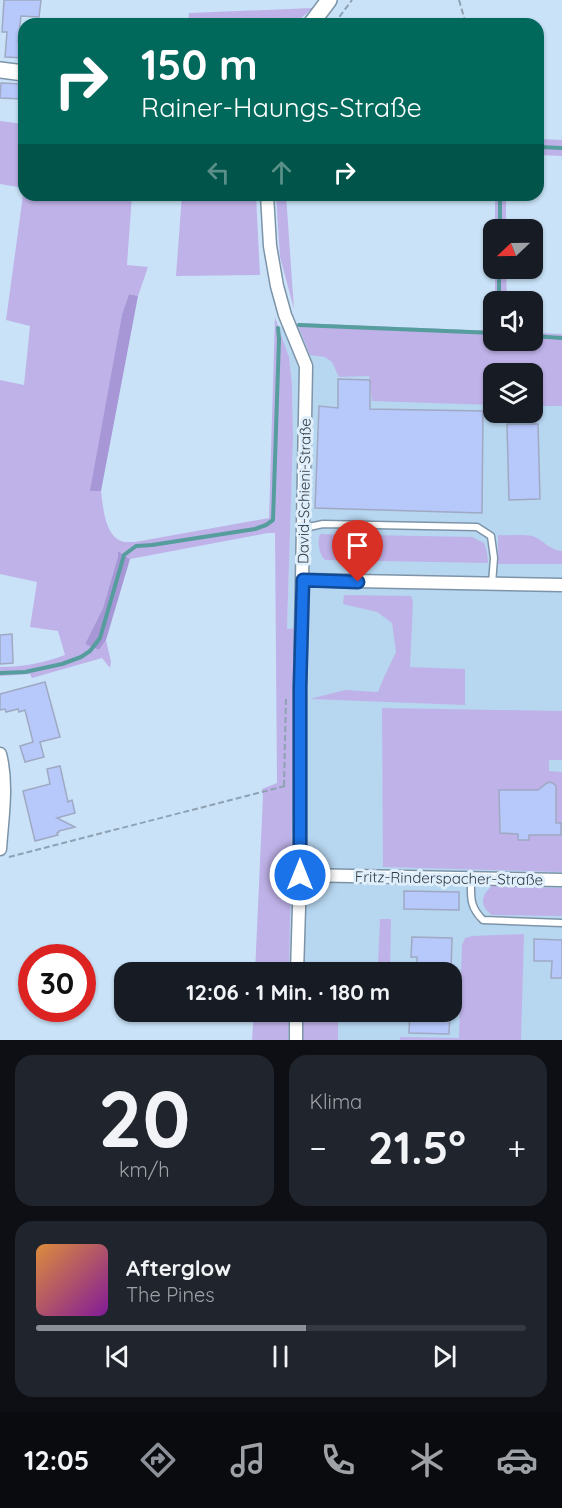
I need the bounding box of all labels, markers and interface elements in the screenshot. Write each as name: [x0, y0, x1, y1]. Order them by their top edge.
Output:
text: 150 m: [141, 38, 258, 91]
icon: right: [42, 42, 120, 120]
text: Rainer-Haungs-Straße: [141, 90, 422, 124]
icon: left: [202, 156, 235, 189]
icon: ahead: [265, 156, 298, 189]
icon: right: [328, 156, 361, 189]
north arrow: [483, 219, 543, 279]
map controls: [483, 219, 543, 423]
button: sound: [483, 291, 543, 351]
button: layers: [483, 363, 543, 423]
street label: David-Schieni-Straße: [293, 418, 315, 564]
pin: [332, 520, 383, 582]
icon: arrive: [341, 529, 374, 562]
position arrow: [268, 843, 332, 907]
street label: Fritz-Rinderspacher-Straße: [355, 867, 543, 889]
speed limit sign: 30: [18, 944, 96, 1022]
text: 12:06 · 1 Min. · 180 m: [186, 978, 390, 1006]
text: 20: [98, 1069, 190, 1167]
text: Klima: [310, 1089, 362, 1114]
text: 21.5°: [368, 1119, 466, 1175]
text: −: [310, 1127, 327, 1168]
text: +: [507, 1127, 526, 1168]
text: km/h: [119, 1157, 170, 1182]
text: Afterglow: [126, 1254, 231, 1282]
text: The Pines: [126, 1282, 215, 1307]
icon: previous: [101, 1340, 134, 1373]
icon: pause: [264, 1340, 297, 1373]
icon: next: [428, 1340, 461, 1373]
icon: directions: [137, 1439, 179, 1481]
icon: music: [227, 1439, 269, 1481]
icon: phone: [317, 1439, 359, 1481]
icon: climate: [406, 1439, 448, 1481]
icon: car: [496, 1439, 538, 1481]
text: 12:05: [24, 1443, 89, 1477]

